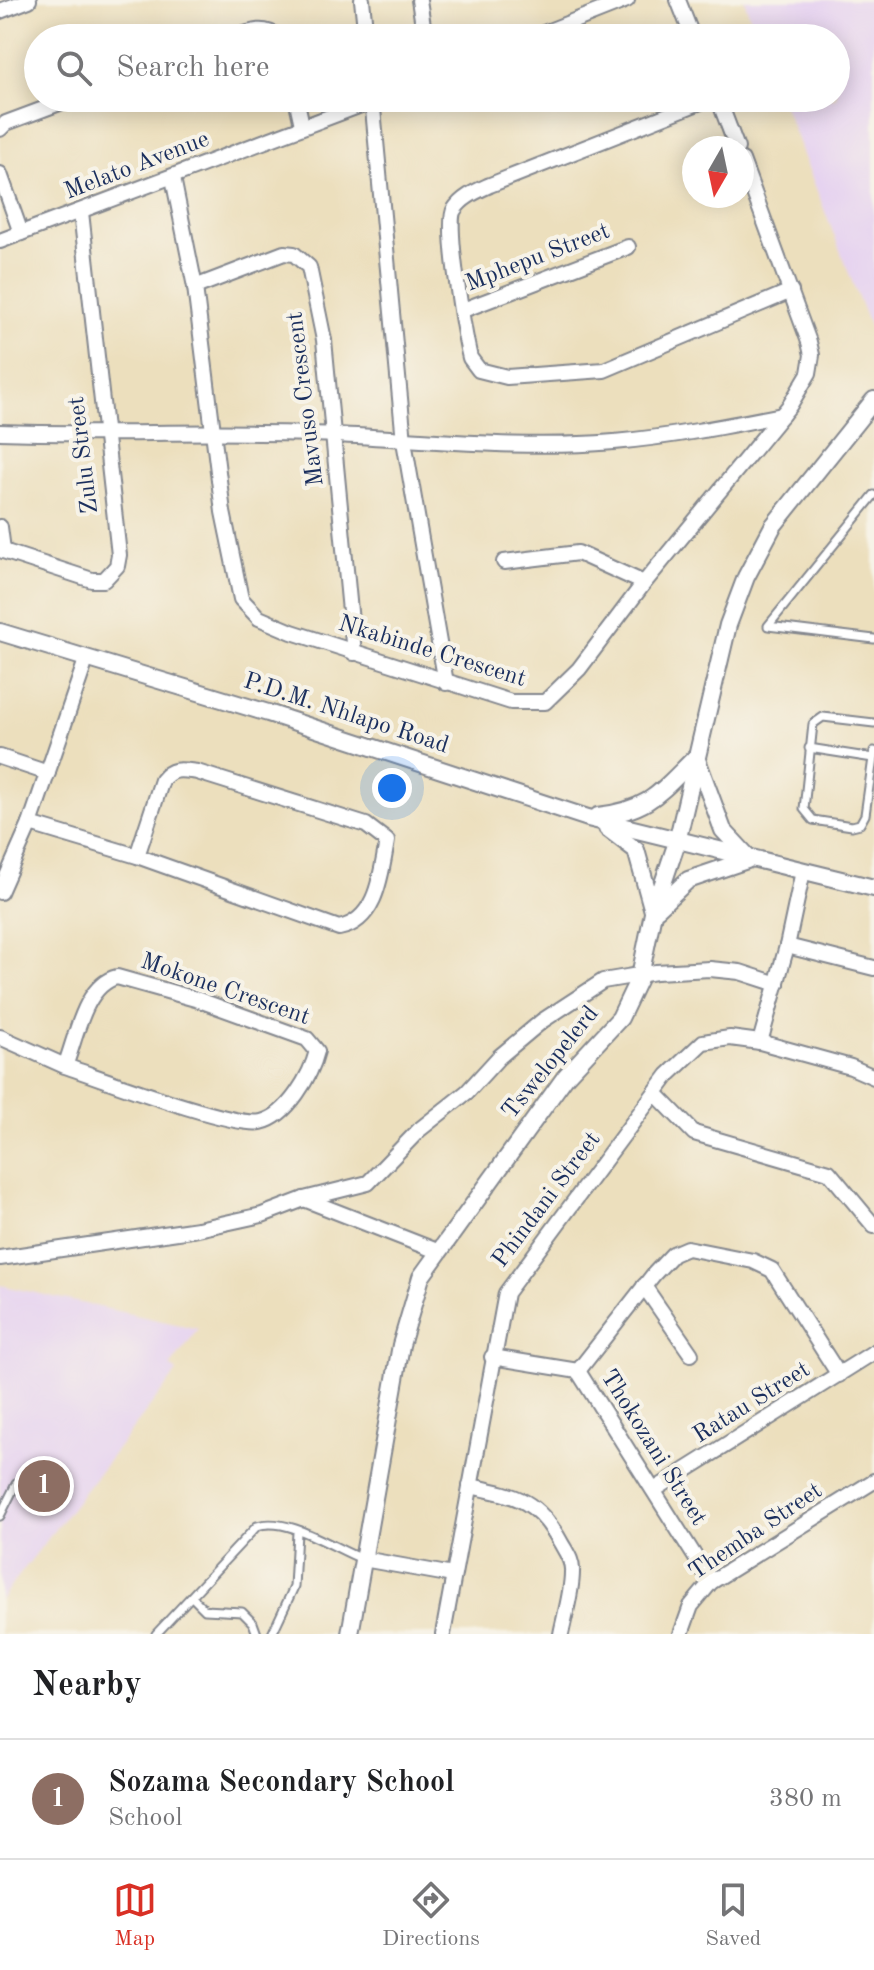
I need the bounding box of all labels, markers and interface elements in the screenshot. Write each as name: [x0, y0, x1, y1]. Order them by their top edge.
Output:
search box: [24, 24, 850, 112]
icon: search: [52, 46, 96, 90]
text: Search here: [116, 53, 270, 83]
street label: Melato Avenue: [61, 127, 213, 205]
north arrow: [682, 136, 754, 208]
street label: Mphepu Street: [463, 220, 613, 296]
street label: Mavuso Crescent: [283, 310, 329, 488]
street label: Zulu Street: [65, 395, 103, 515]
street label: Nkabinde Crescent: [335, 612, 529, 692]
street label: P.D.M. Nhlapo Road: [240, 669, 452, 759]
your location: [372, 768, 412, 808]
street label: Mokone Crescent: [137, 950, 313, 1030]
street label: Tswelopelerd: [498, 1002, 604, 1124]
street label: Phindani Street: [488, 1128, 606, 1272]
street label: Ratau Street: [689, 1358, 815, 1448]
street label: Thokozani Street: [595, 1366, 711, 1530]
pin: 1: [18, 1456, 70, 1516]
street label: Themba Street: [685, 1479, 827, 1585]
text: Nearby: [32, 1669, 142, 1703]
text: Sozama Secondary School: [108, 1768, 454, 1798]
text: 1: [50, 1786, 66, 1812]
text: 380 m: [769, 1786, 842, 1812]
text: School: [108, 1805, 182, 1831]
tab: Map: [113, 1878, 157, 1953]
tab: Directions: [382, 1878, 480, 1953]
tab: Saved: [705, 1878, 761, 1953]

